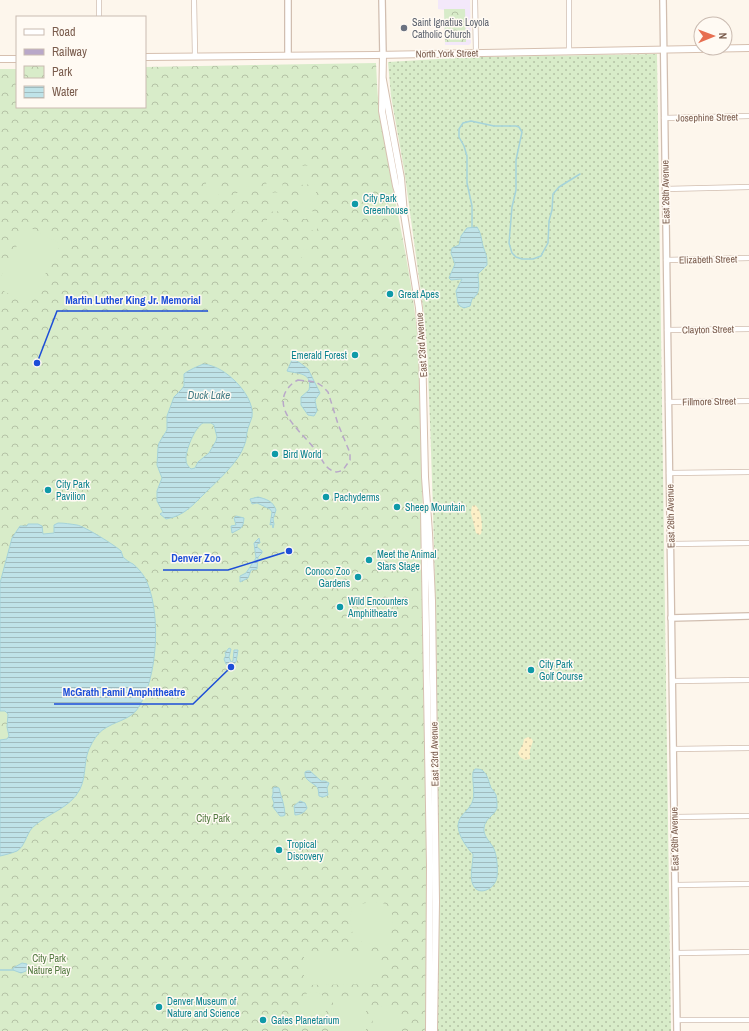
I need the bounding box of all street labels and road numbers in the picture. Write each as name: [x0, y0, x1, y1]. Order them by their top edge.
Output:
street label: North York Street: [416, 46, 479, 61]
street label: Josephine Street: [676, 110, 739, 125]
street label: East 26th Avenue: [658, 159, 673, 224]
street label: Elizabeth Street: [679, 252, 738, 267]
street label: East 23rd Avenue: [413, 312, 430, 378]
street label: Clayton Street: [682, 323, 735, 336]
street label: Fillmore Street: [682, 395, 737, 408]
street label: East 26th Avenue: [663, 483, 678, 548]
street label: East 23rd Avenue: [427, 721, 442, 786]
street label: East 26th Avenue: [667, 806, 682, 871]

